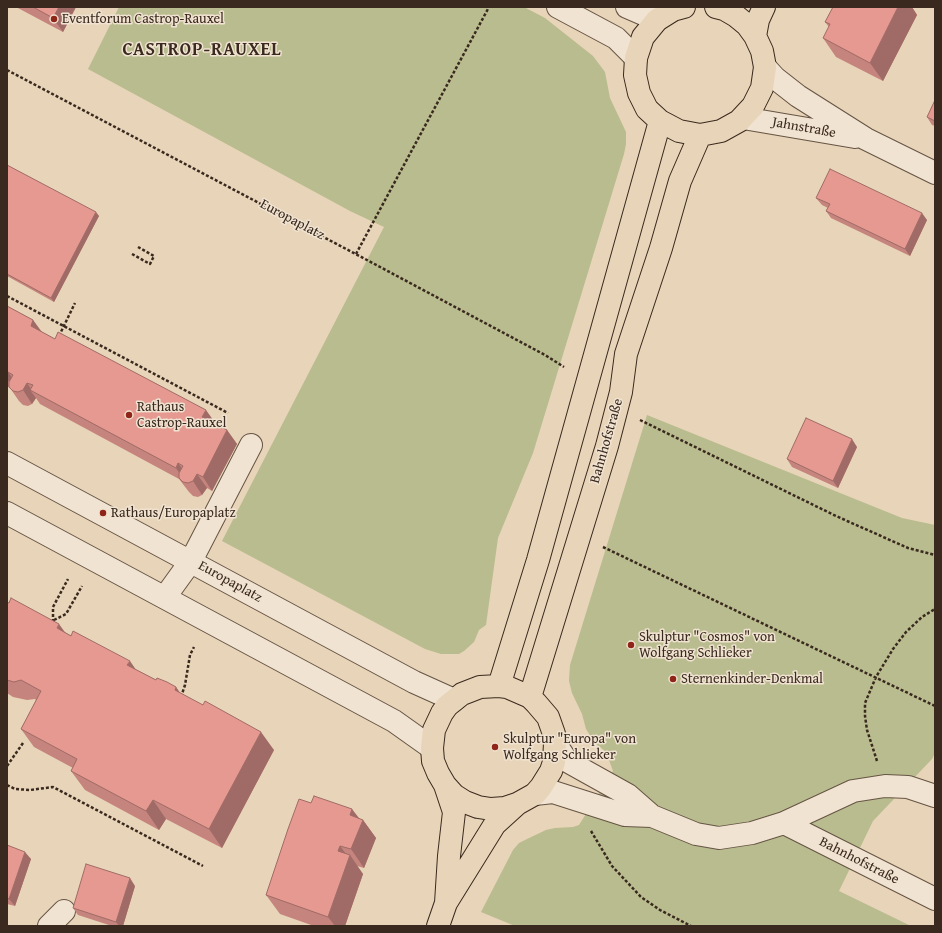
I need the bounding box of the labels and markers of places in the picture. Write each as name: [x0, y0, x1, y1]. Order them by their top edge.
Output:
place label: Eventforum Castrop-Rauxel: [62, 11, 224, 27]
marker: Eventforum Castrop-Rauxel: [49, 14, 59, 24]
place label: Rathaus Castrop-Rauxel: [137, 399, 226, 432]
marker: Rathaus Castrop-Rauxel: [124, 410, 134, 420]
place label: Rathaus/Europaplatz: [111, 505, 236, 521]
marker: Rathaus/Europaplatz: [98, 508, 108, 518]
place label: Skulptur "Cosmos" von Wolfgang Schlieker: [639, 629, 775, 662]
marker: Skulptur "Cosmos" von Wolfgang Schlieker: [626, 640, 636, 650]
place label: Sternenkinder-Denkmal: [681, 671, 823, 687]
marker: Sternenkinder-Denkmal: [668, 674, 678, 684]
place label: Skulptur "Europa" von Wolfgang Schlieker: [503, 731, 636, 764]
marker: Skulptur "Europa" von Wolfgang Schlieker: [490, 742, 500, 752]

